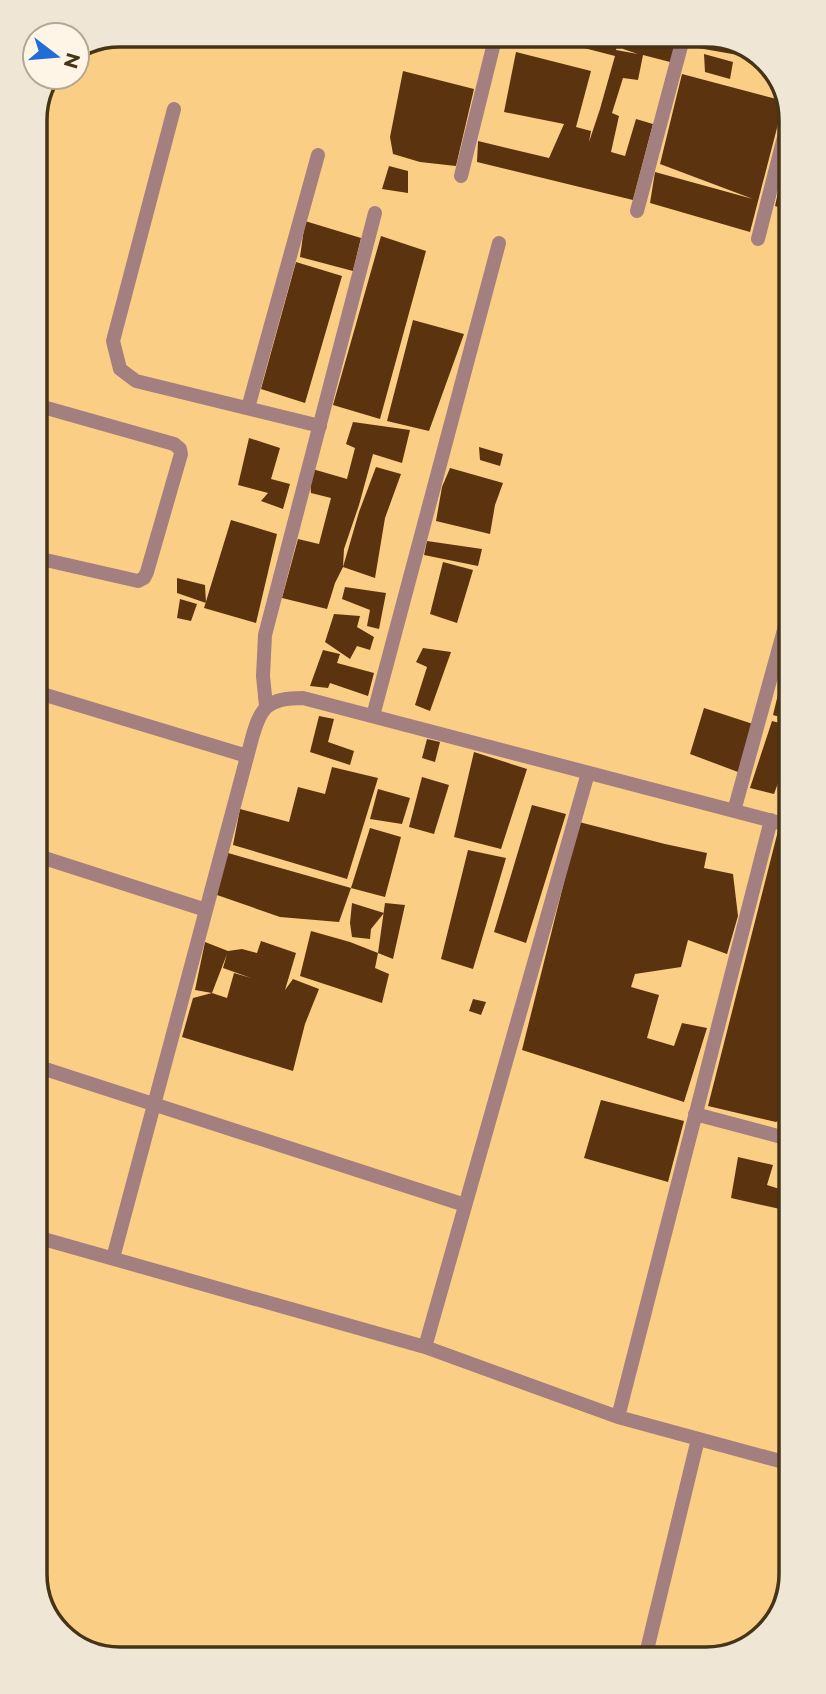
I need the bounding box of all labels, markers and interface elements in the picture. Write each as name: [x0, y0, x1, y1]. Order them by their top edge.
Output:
north arrow: [21, 21, 91, 91]
text: N: [59, 50, 85, 71]

